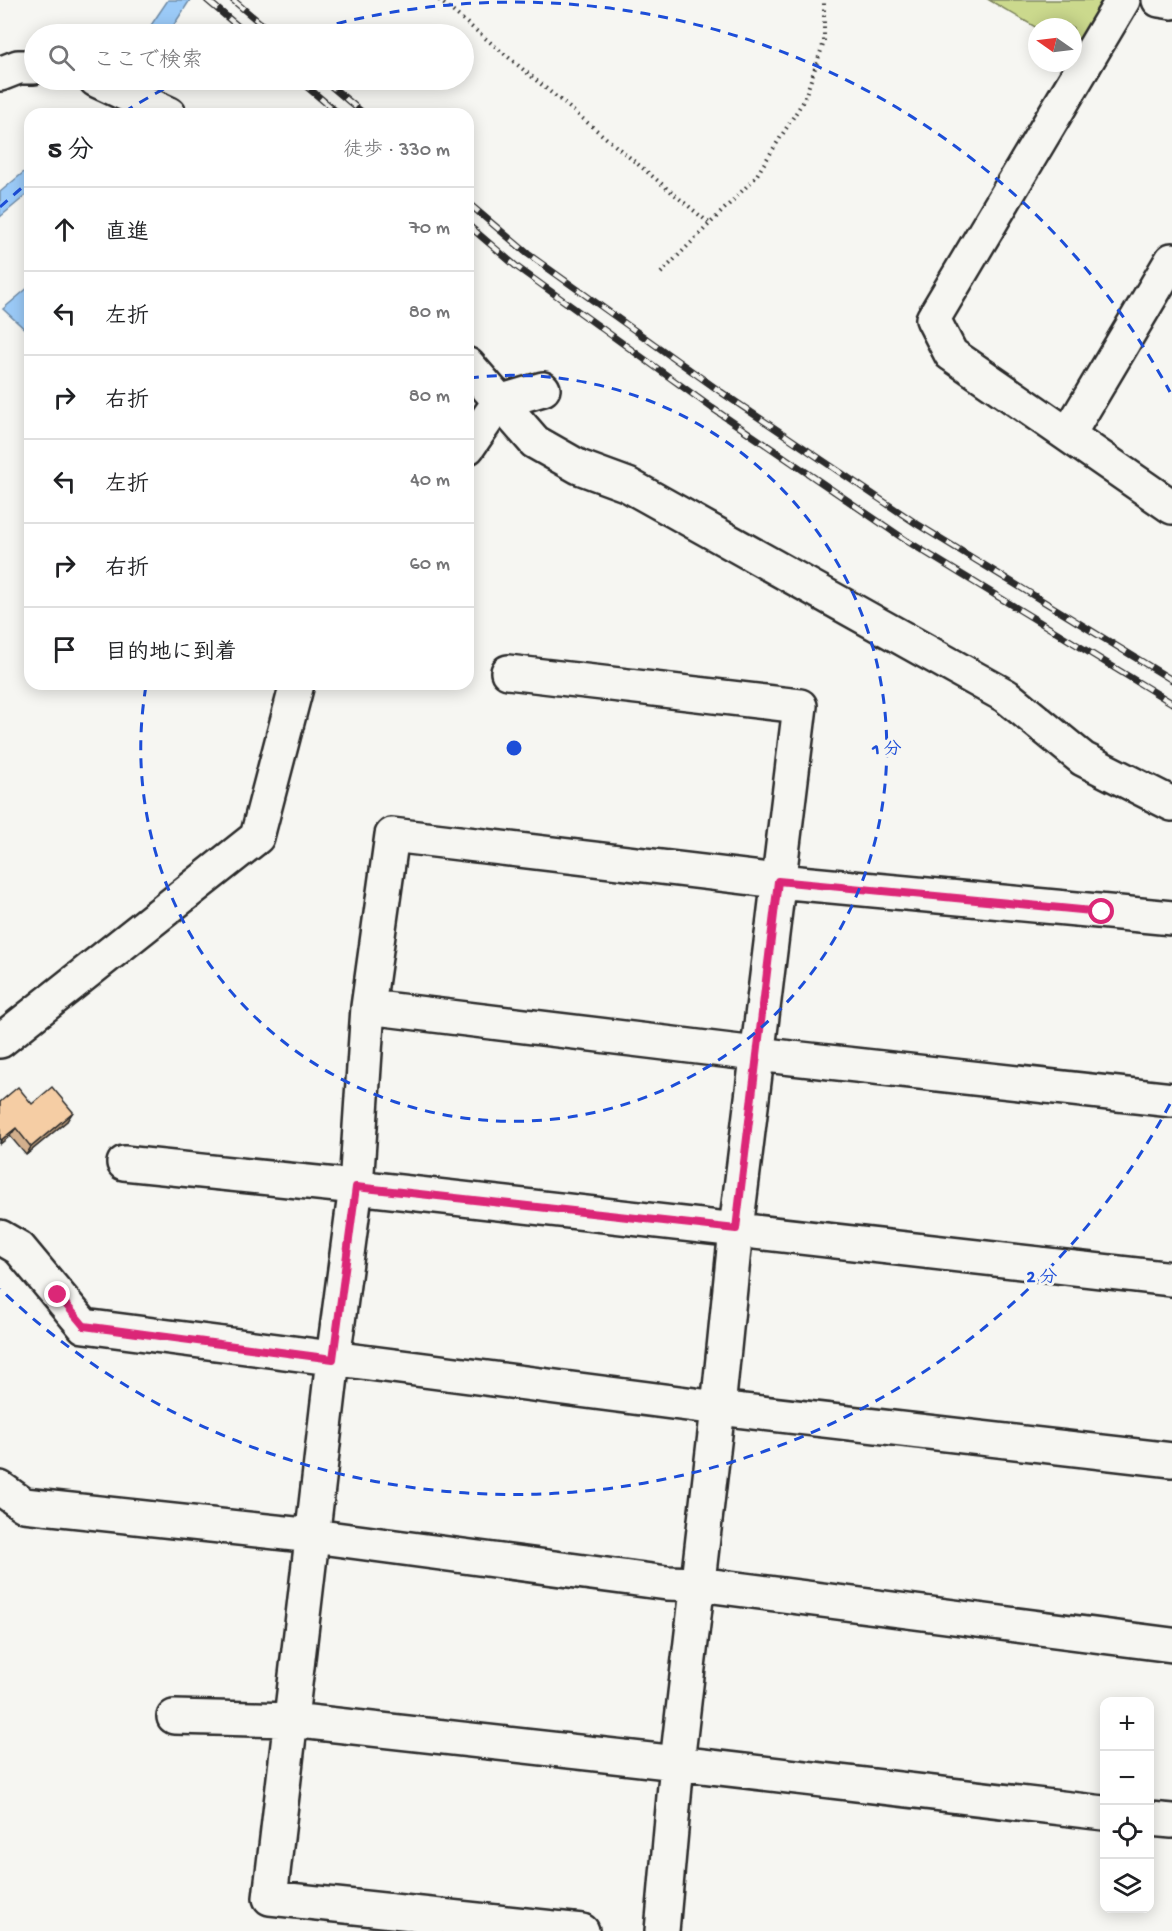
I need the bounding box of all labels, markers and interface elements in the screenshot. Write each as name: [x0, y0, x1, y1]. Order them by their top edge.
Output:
north arrow: [1028, 18, 1082, 72]
search box: [24, 24, 474, 90]
icon: search: [45, 41, 78, 74]
text: ここで検索: [93, 49, 203, 75]
text: 5 分: [48, 137, 94, 168]
text: 徒歩 · 330 m: [343, 140, 450, 163]
icon: ahead: [48, 213, 81, 246]
text: 70 m: [409, 218, 450, 241]
text: 直進: [105, 221, 149, 247]
icon: left: [48, 297, 81, 330]
text: 80 m: [409, 302, 450, 325]
text: 左折: [105, 305, 149, 331]
icon: right: [48, 381, 81, 414]
text: 80 m: [409, 386, 450, 409]
text: 右折: [105, 389, 149, 415]
icon: left: [48, 465, 81, 498]
text: 40 m: [410, 470, 450, 493]
text: 左折: [105, 473, 149, 499]
icon: right: [48, 549, 81, 582]
text: 60 m: [410, 554, 450, 577]
text: 右折: [105, 557, 149, 583]
icon: arrive: [48, 633, 81, 666]
text: 目的地に到着: [105, 641, 237, 667]
centre of rings: [504, 738, 524, 758]
text: 1 分: [871, 739, 902, 761]
route start: [1088, 898, 1114, 924]
text: 2 分: [1026, 1267, 1058, 1289]
route end: [44, 1281, 70, 1307]
map controls: [1100, 1697, 1154, 1913]
button: +: [1100, 1697, 1154, 1751]
button: −: [1100, 1751, 1154, 1805]
button: locate: [1100, 1805, 1154, 1859]
button: layers: [1100, 1859, 1154, 1913]

